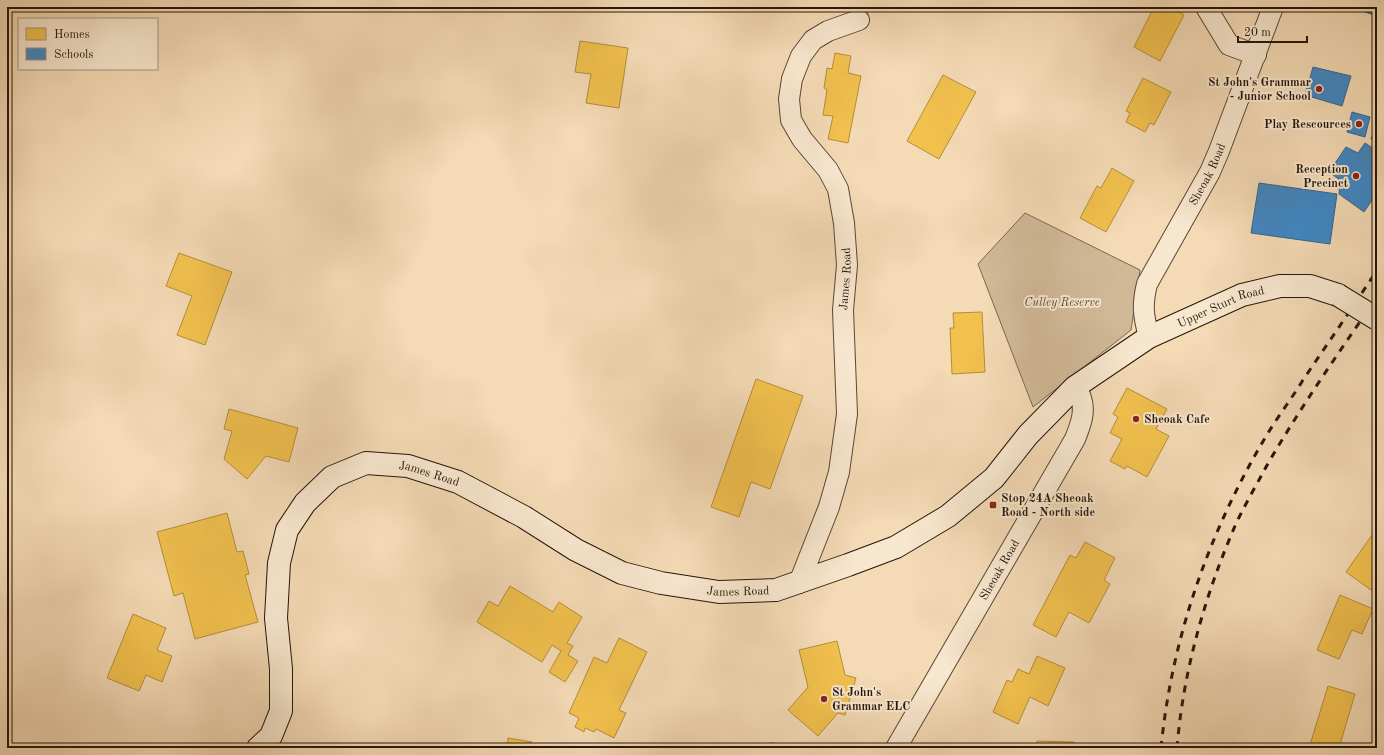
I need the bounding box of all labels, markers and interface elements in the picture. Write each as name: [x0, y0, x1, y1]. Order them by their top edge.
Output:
legend: [18, 18, 158, 70]
scale bar: [1238, 18, 1307, 44]
text: 20 m: [1244, 27, 1271, 39]
text: Homes: [54, 29, 90, 41]
text: Schools: [54, 49, 94, 61]
place label: St John's Grammar - Junior School: [1208, 77, 1311, 103]
marker: St John's Grammar - Junior School: [1314, 84, 1324, 94]
place label: Play Rescources: [1264, 119, 1351, 131]
marker: Play Rescources: [1354, 119, 1364, 129]
street label: Sheoak Road: [1187, 142, 1228, 208]
place label: Reception Precinct: [1295, 164, 1349, 190]
marker: Reception Precinct: [1351, 171, 1361, 181]
street label: James Road: [838, 247, 854, 311]
street label: Upper Sturt Road: [1176, 285, 1266, 330]
park label: Culley Reserve: [1024, 297, 1100, 309]
marker: Sheoak Cafe: [1131, 414, 1141, 424]
place label: Sheoak Cafe: [1144, 414, 1210, 426]
street label: James Road: [398, 460, 461, 489]
place label: Stop 24A Sheoak Road - North side: [1001, 493, 1096, 519]
marker: Stop 24A Sheoak Road - North side: [988, 500, 998, 510]
street label: Sheoak Road: [978, 538, 1022, 603]
street label: James Road: [706, 585, 770, 599]
place label: St John's Grammar ELC: [832, 687, 910, 713]
marker: St John's Grammar ELC: [819, 694, 829, 704]

